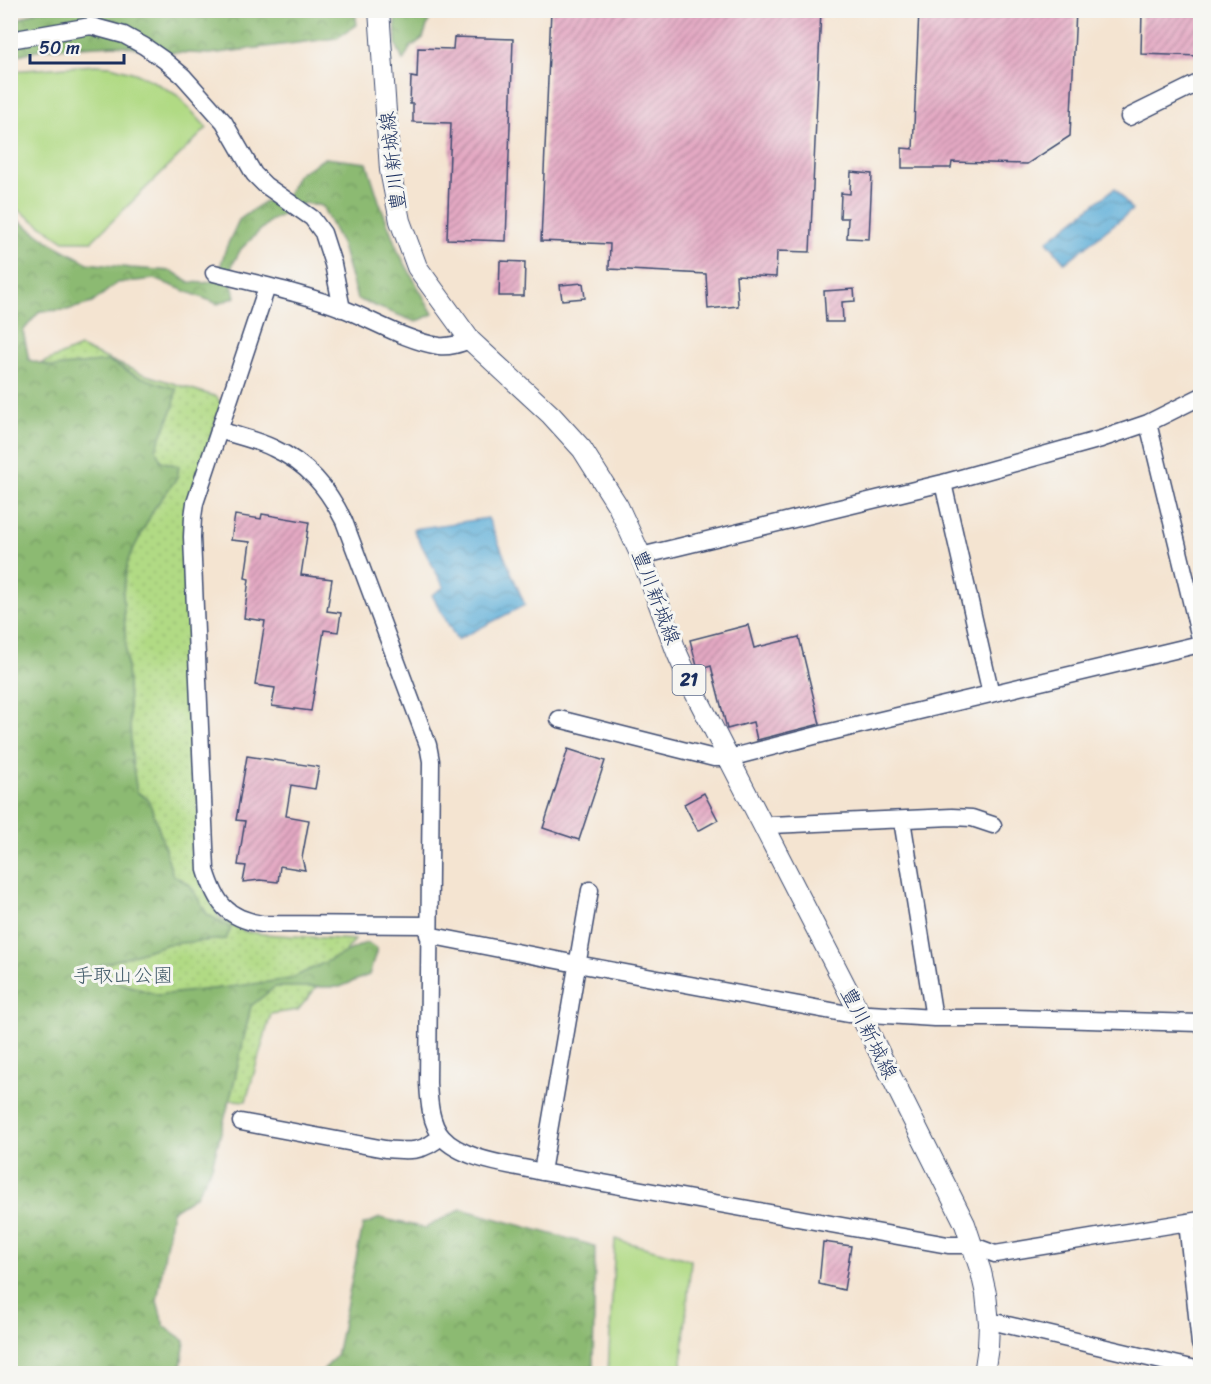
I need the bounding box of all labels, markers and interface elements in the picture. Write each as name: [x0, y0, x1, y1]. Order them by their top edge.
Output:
scale bar: [30, 27, 124, 65]
text: 50 m: [39, 32, 80, 64]
street label: 豊川新城線: [370, 109, 416, 213]
street label: 豊川新城線: [622, 544, 690, 650]
road number: 21: [672, 665, 706, 695]
park label: 手取山公園: [73, 958, 173, 993]
street label: 豊川新城線: [831, 981, 907, 1085]

